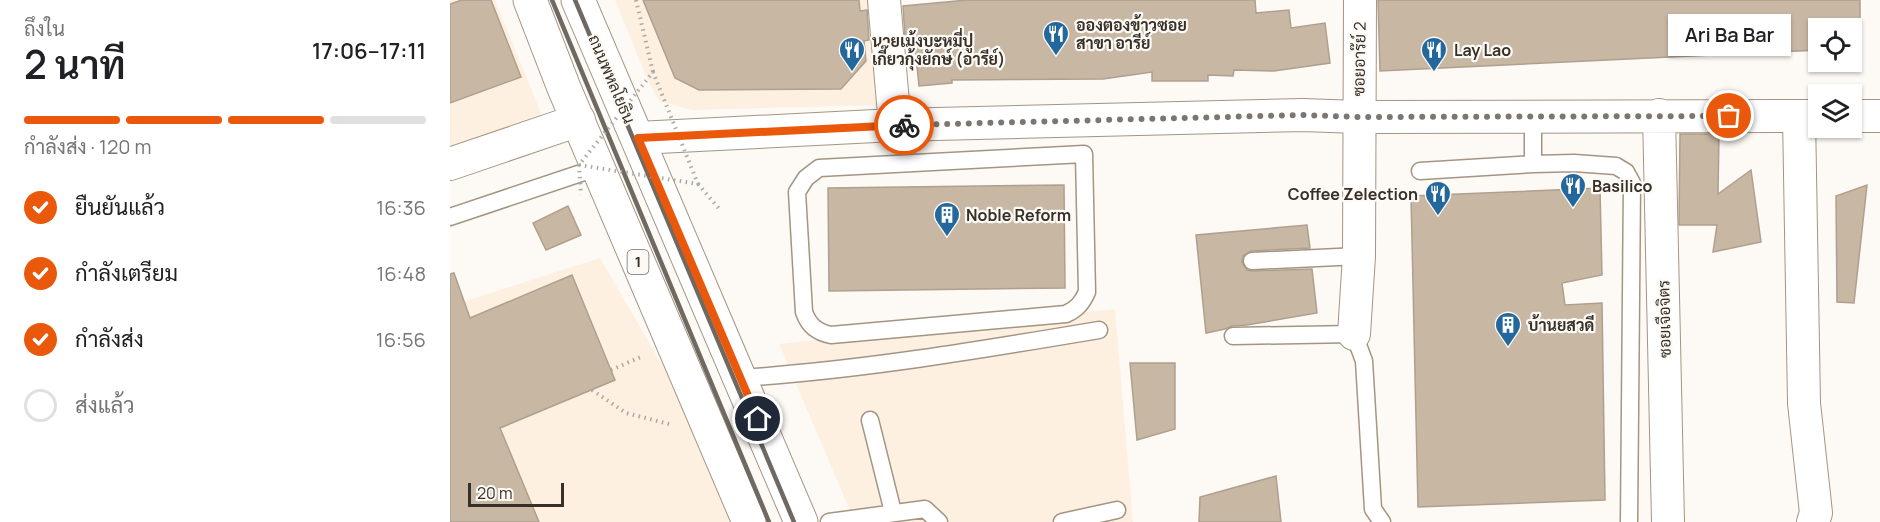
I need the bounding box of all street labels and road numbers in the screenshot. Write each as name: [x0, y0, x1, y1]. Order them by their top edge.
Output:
street label: ซอยอาร๊ย์ 2: [1346, 21, 1371, 97]
street label: ถนนพหลโยธิน: [583, 31, 641, 127]
road number: 1: [628, 250, 648, 274]
street label: ซอยเจือจิตร: [1652, 280, 1676, 358]

